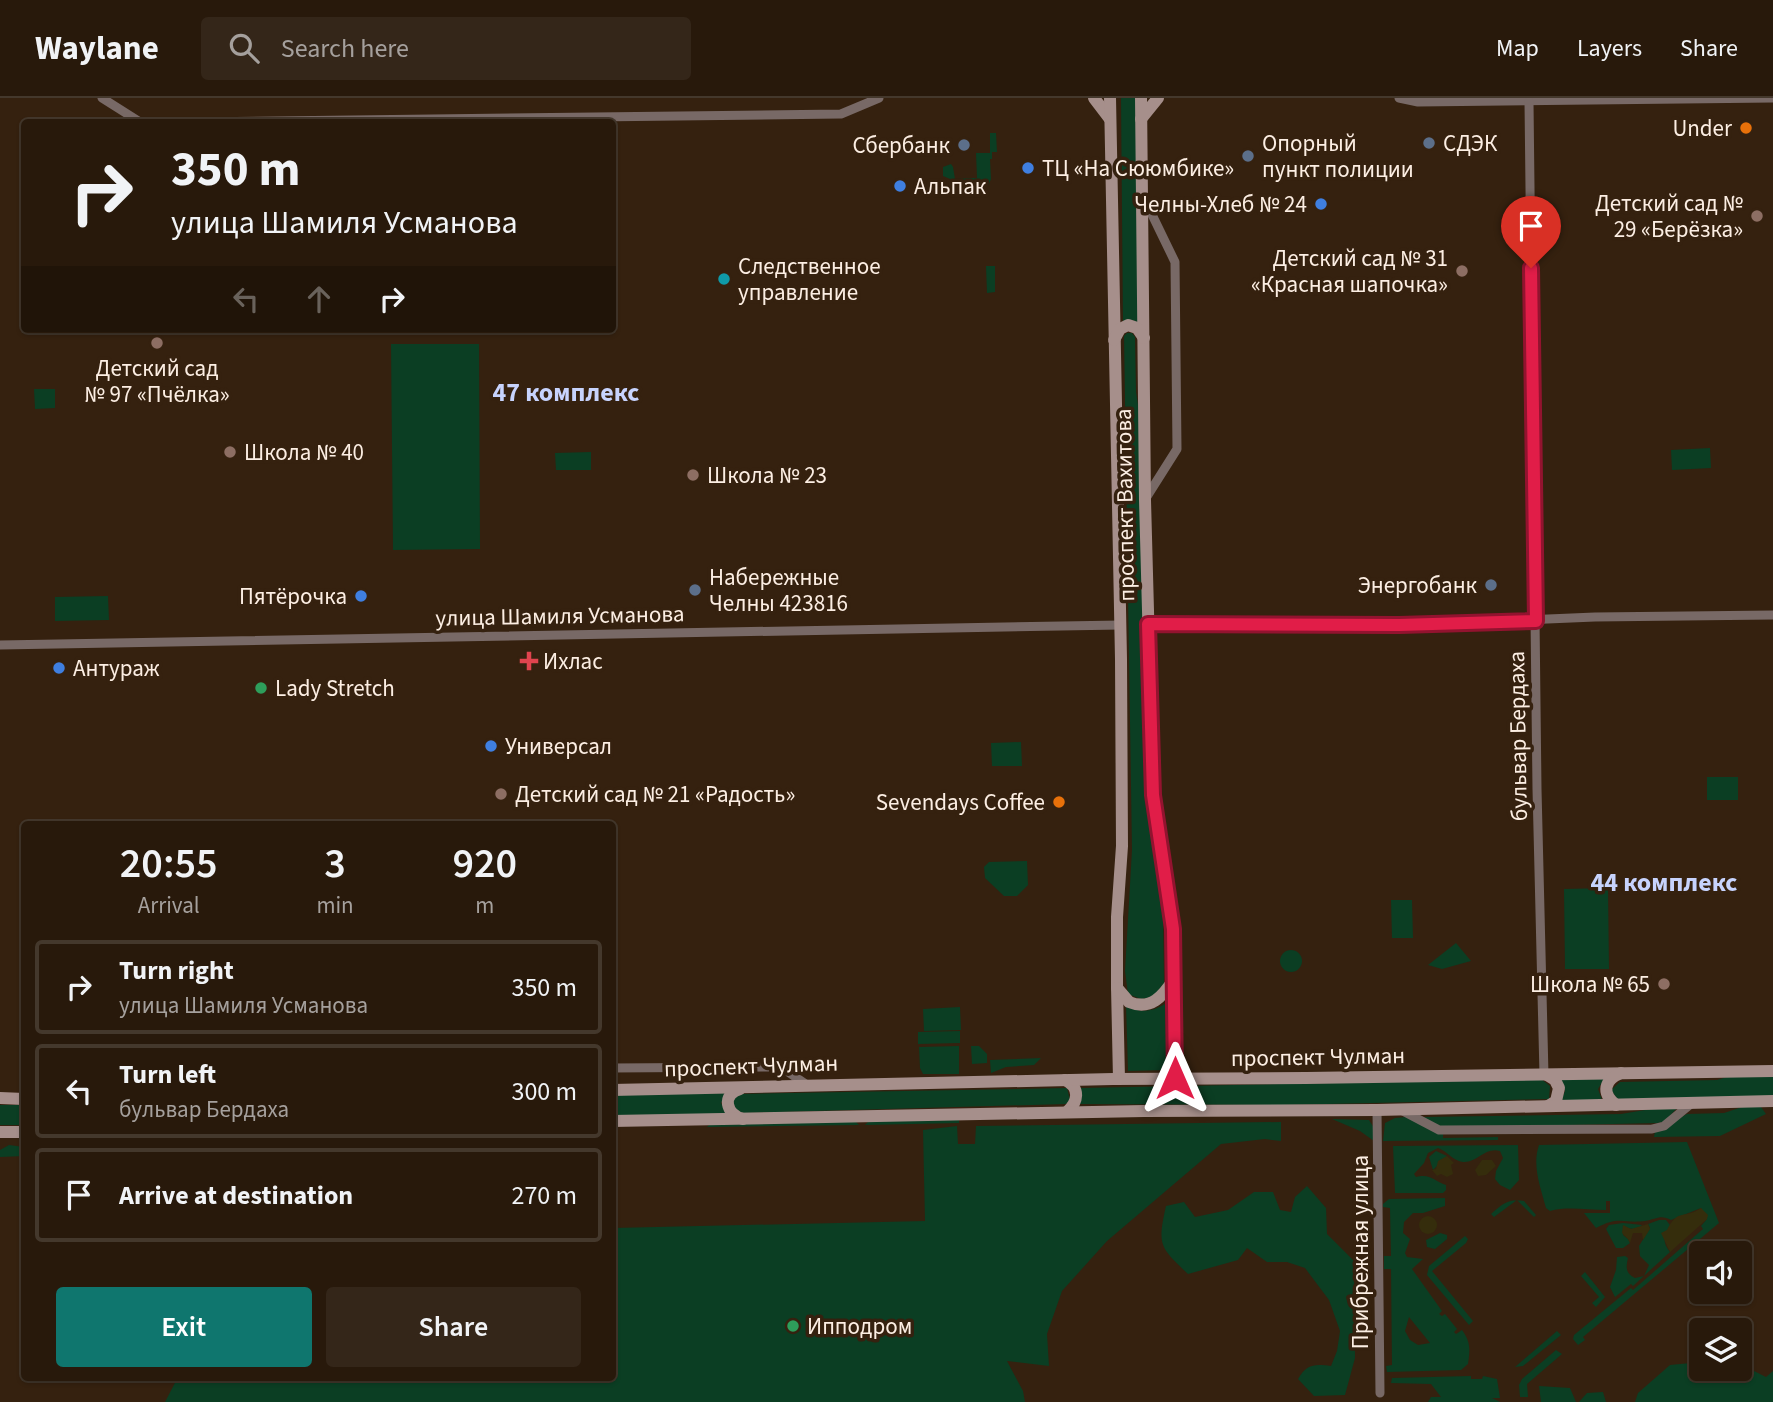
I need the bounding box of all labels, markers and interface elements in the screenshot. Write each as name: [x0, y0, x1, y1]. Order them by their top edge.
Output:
search box: [201, 17, 691, 80]
text: Waylane: [35, 25, 159, 72]
icon: search: [225, 29, 263, 67]
text: Search here: [281, 30, 409, 67]
text: Map: [1496, 31, 1539, 66]
text: Layers: [1577, 31, 1642, 66]
text: Share: [1680, 31, 1738, 66]
place label: Under: [1672, 112, 1733, 145]
marker: Under: [1738, 120, 1754, 136]
place label: Опорный пункт полиции: [1262, 127, 1414, 186]
place label: СДЭК: [1443, 127, 1498, 160]
place label: Сбербанк: [852, 129, 951, 162]
text: 350 m: [171, 135, 300, 205]
marker: СДЭК: [1421, 135, 1437, 151]
marker: Сбербанк: [956, 137, 972, 153]
icon: right: [56, 147, 147, 238]
marker: Опорный пункт полиции: [1240, 148, 1256, 164]
place label: ТЦ «На Сююмбике»: [1042, 152, 1234, 185]
marker: ТЦ «На Сююмбике»: [1020, 160, 1036, 176]
place label: Альпак: [914, 170, 987, 203]
marker: Альпак: [892, 178, 908, 194]
place label: Детский сад № 29 «Берёзка»: [1595, 187, 1743, 246]
place label: Челны-Хлеб № 24: [1134, 188, 1307, 221]
marker: Челны-Хлеб № 24: [1313, 196, 1329, 212]
pin: [1501, 196, 1561, 268]
text: улица Шамиля Усманова: [171, 200, 518, 246]
icon: arrive: [1512, 207, 1550, 245]
marker: Детский сад № 29 «Берёзка»: [1749, 208, 1765, 224]
place label: Детский сад № 31 «Красная шапочка»: [1251, 242, 1448, 301]
place label: Следственное управление: [738, 250, 881, 309]
marker: Детский сад № 31 «Красная шапочка»: [1454, 263, 1470, 279]
marker: Следственное управление: [716, 271, 732, 287]
icon: left: [227, 280, 265, 318]
icon: ahead: [300, 280, 338, 318]
icon: right: [373, 280, 411, 318]
marker: Детский сад № 97 «Пчёлка»: [149, 335, 165, 351]
place label: Детский сад № 97 «Пчёлка»: [84, 352, 230, 411]
district label: 47 комплекс: [493, 374, 639, 411]
street label: проспект Вахитова: [1107, 408, 1143, 602]
place label: Школа № 40: [244, 436, 364, 469]
marker: Школа № 40: [222, 444, 238, 460]
place label: Школа № 23: [707, 459, 827, 492]
marker: Школа № 23: [685, 467, 701, 483]
place label: Набережные Челны 423816: [709, 561, 848, 620]
place label: Энергобанк: [1358, 569, 1478, 602]
marker: Энергобанк: [1483, 577, 1499, 593]
place label: Пятёрочка: [239, 580, 347, 613]
marker: Набережные Челны 423816: [687, 582, 703, 598]
marker: Пятёрочка: [353, 588, 369, 604]
street label: улица Шамиля Усманова: [435, 597, 685, 635]
place label: Ихлас: [543, 645, 603, 678]
street label: бульвар Бердаха: [1500, 651, 1536, 821]
place label: Антураж: [73, 652, 160, 685]
marker: Ихлас: [521, 653, 537, 669]
marker: Антураж: [51, 660, 67, 676]
place label: Lady Stretch: [275, 672, 395, 705]
marker: Lady Stretch: [253, 680, 269, 696]
place label: Универсал: [505, 730, 612, 763]
marker: Универсал: [483, 738, 499, 754]
place label: Детский сад № 21 «Радость»: [515, 778, 795, 811]
marker: Детский сад № 21 «Радость»: [493, 786, 509, 802]
place label: Sevendays Coffee: [876, 786, 1045, 819]
marker: Sevendays Coffee: [1051, 794, 1067, 810]
text: 20:55: [120, 834, 218, 894]
text: 3: [324, 834, 346, 894]
text: 920: [453, 834, 517, 894]
district label: 44 комплекс: [1591, 864, 1737, 901]
text: Arrival: [138, 889, 200, 922]
text: min: [316, 889, 354, 922]
text: m: [475, 889, 494, 922]
text: Turn right: [119, 952, 234, 989]
icon: right: [60, 968, 98, 1006]
place label: Школа № 65: [1530, 968, 1650, 1001]
text: 350 m: [511, 969, 577, 1006]
marker: Школа № 65: [1656, 976, 1672, 992]
text: улица Шамиля Усманова: [119, 989, 368, 1022]
street label: проспект Чулман: [1231, 1039, 1405, 1075]
position arrow: [1138, 1041, 1212, 1115]
street label: проспект Чулман: [663, 1046, 839, 1086]
text: Turn left: [119, 1056, 216, 1093]
icon: left: [60, 1072, 98, 1110]
text: 300 m: [511, 1073, 577, 1110]
text: бульвар Бердаха: [119, 1093, 289, 1126]
street label: Прибрежная улица: [1344, 1155, 1377, 1349]
icon: arrive: [60, 1176, 98, 1214]
text: Arrive at destination: [119, 1177, 353, 1214]
text: 270 m: [511, 1177, 577, 1214]
map controls: [1689, 1241, 1752, 1381]
button: sound: [1689, 1241, 1752, 1304]
button: Exit: [56, 1287, 312, 1367]
button: Share: [326, 1287, 581, 1367]
place label: Ипподром: [807, 1310, 912, 1343]
marker: Ипподром: [785, 1318, 801, 1334]
button: layers: [1689, 1318, 1752, 1381]

